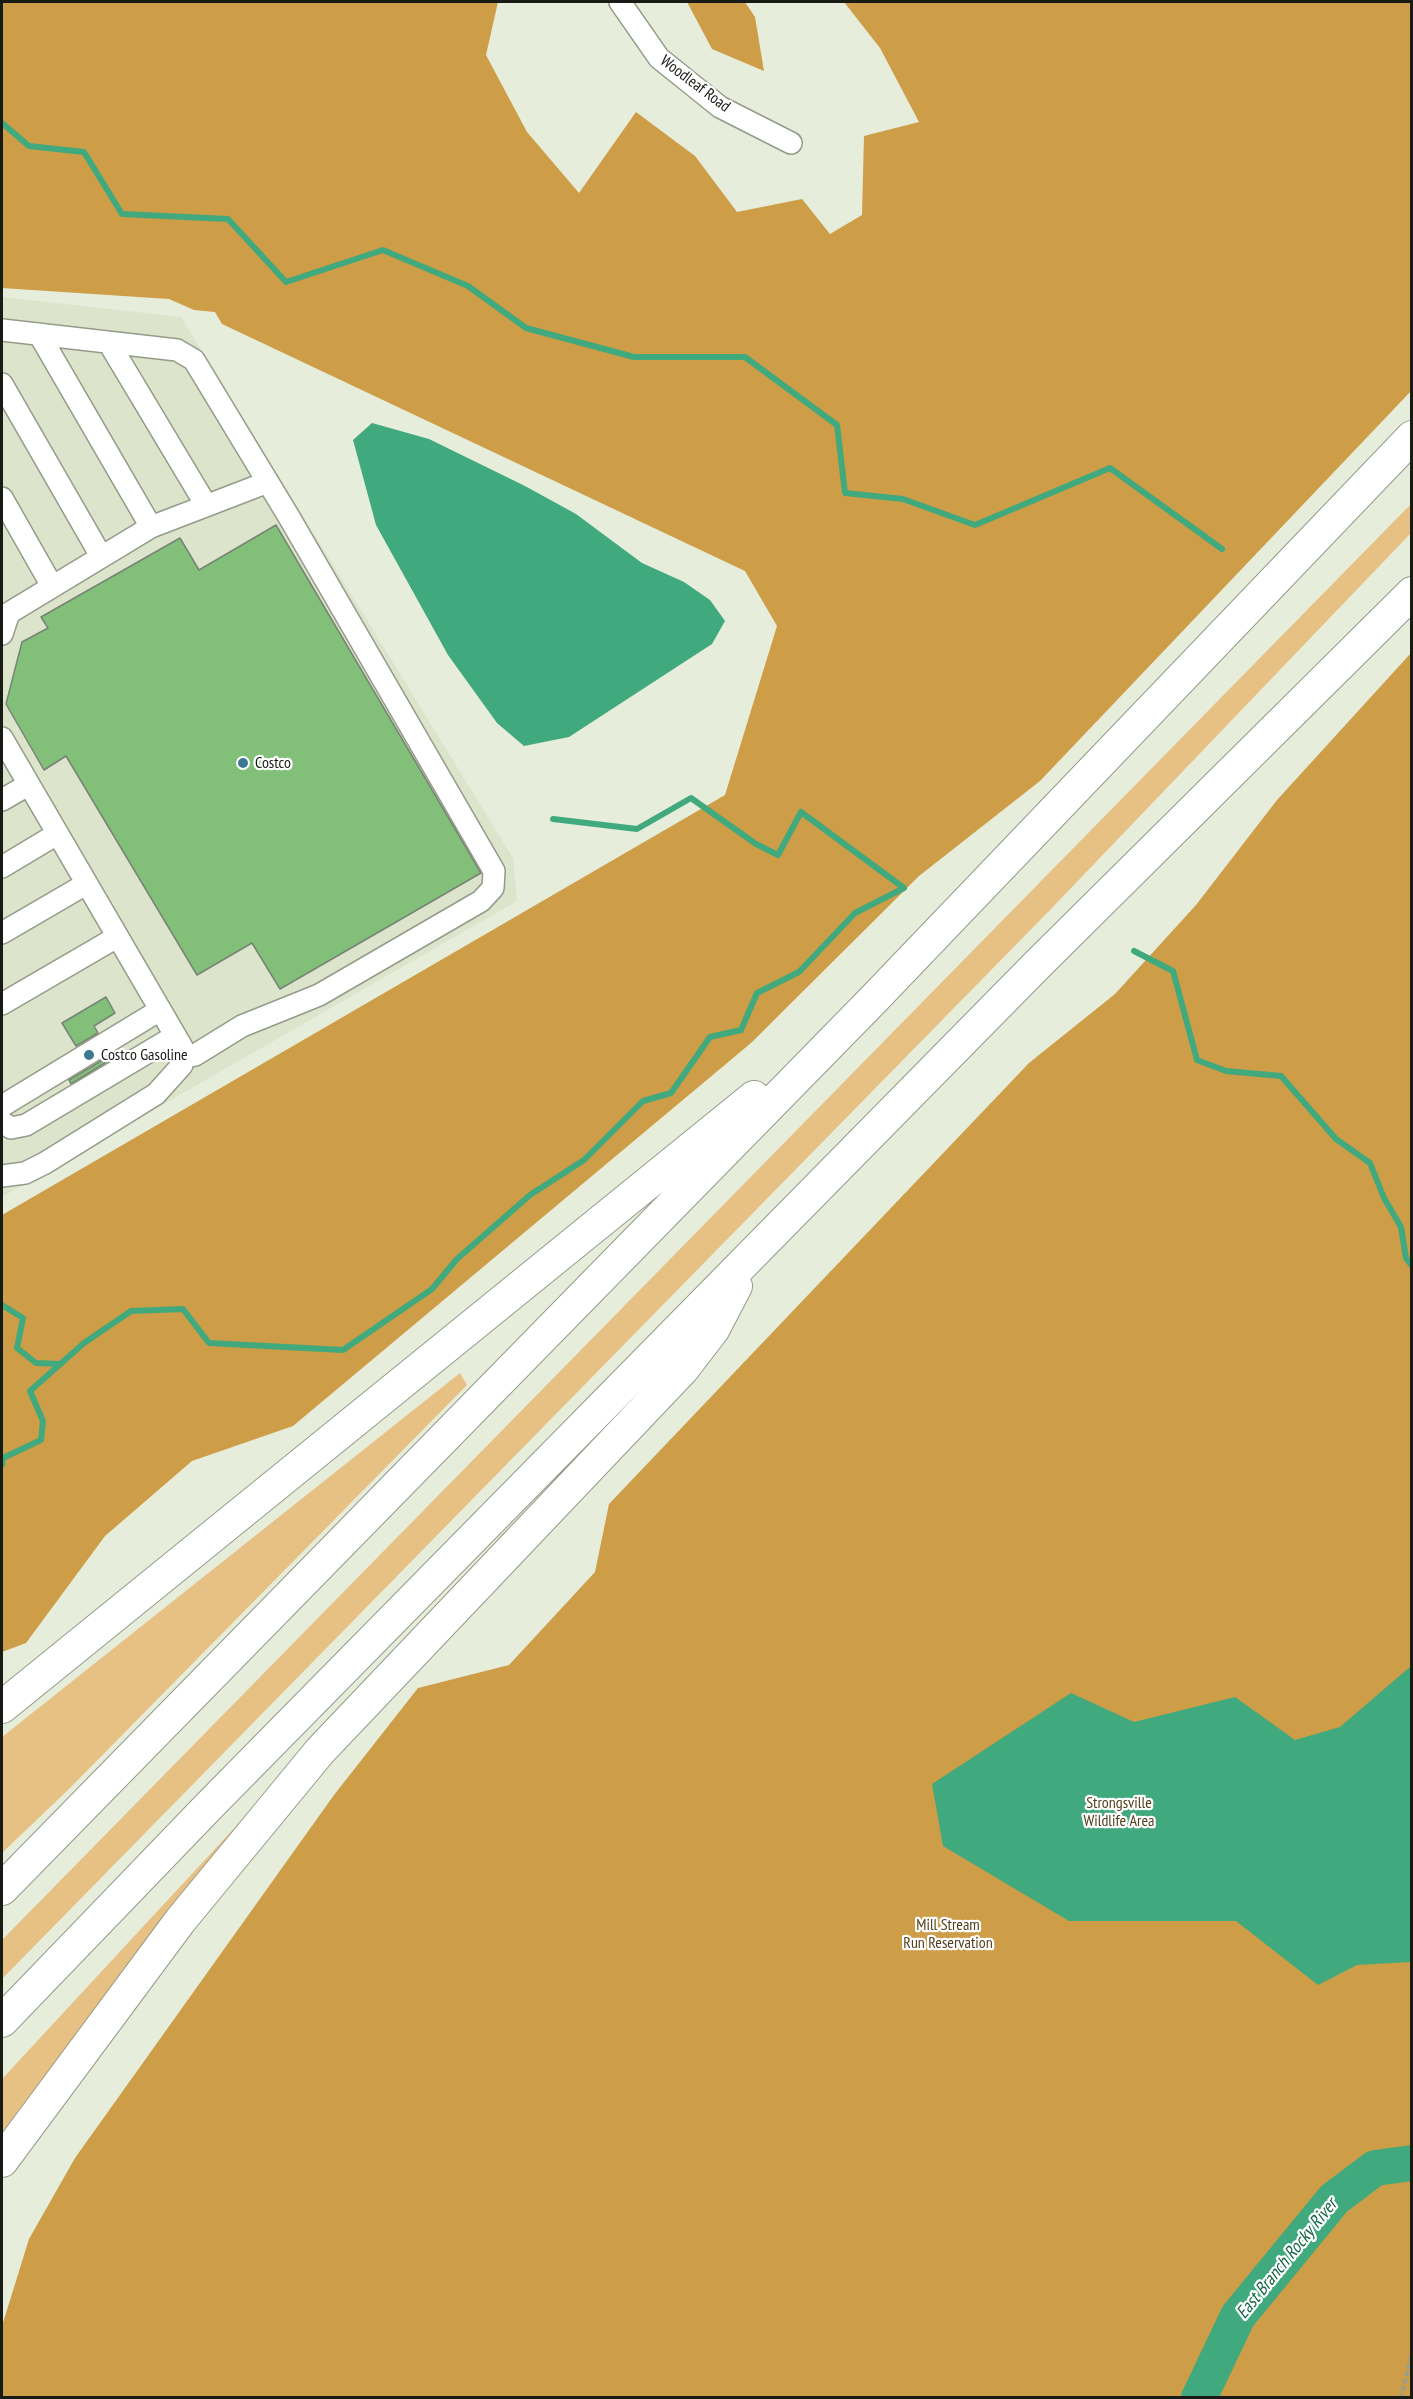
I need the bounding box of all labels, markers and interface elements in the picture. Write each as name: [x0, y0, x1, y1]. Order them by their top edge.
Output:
street label: Woodleaf Road: [656, 52, 734, 116]
place label: Costco: [255, 753, 291, 773]
marker: Costco: [236, 756, 250, 770]
place label: Costco Gasoline: [101, 1045, 188, 1065]
marker: Costco Gasoline: [82, 1048, 96, 1062]
park label: Strongsville Wildlife Area: [1083, 1793, 1155, 1831]
park label: Mill Stream Run Reservation: [903, 1915, 993, 1953]
water label: East Branch Rocky River: [1232, 2195, 1342, 2323]

